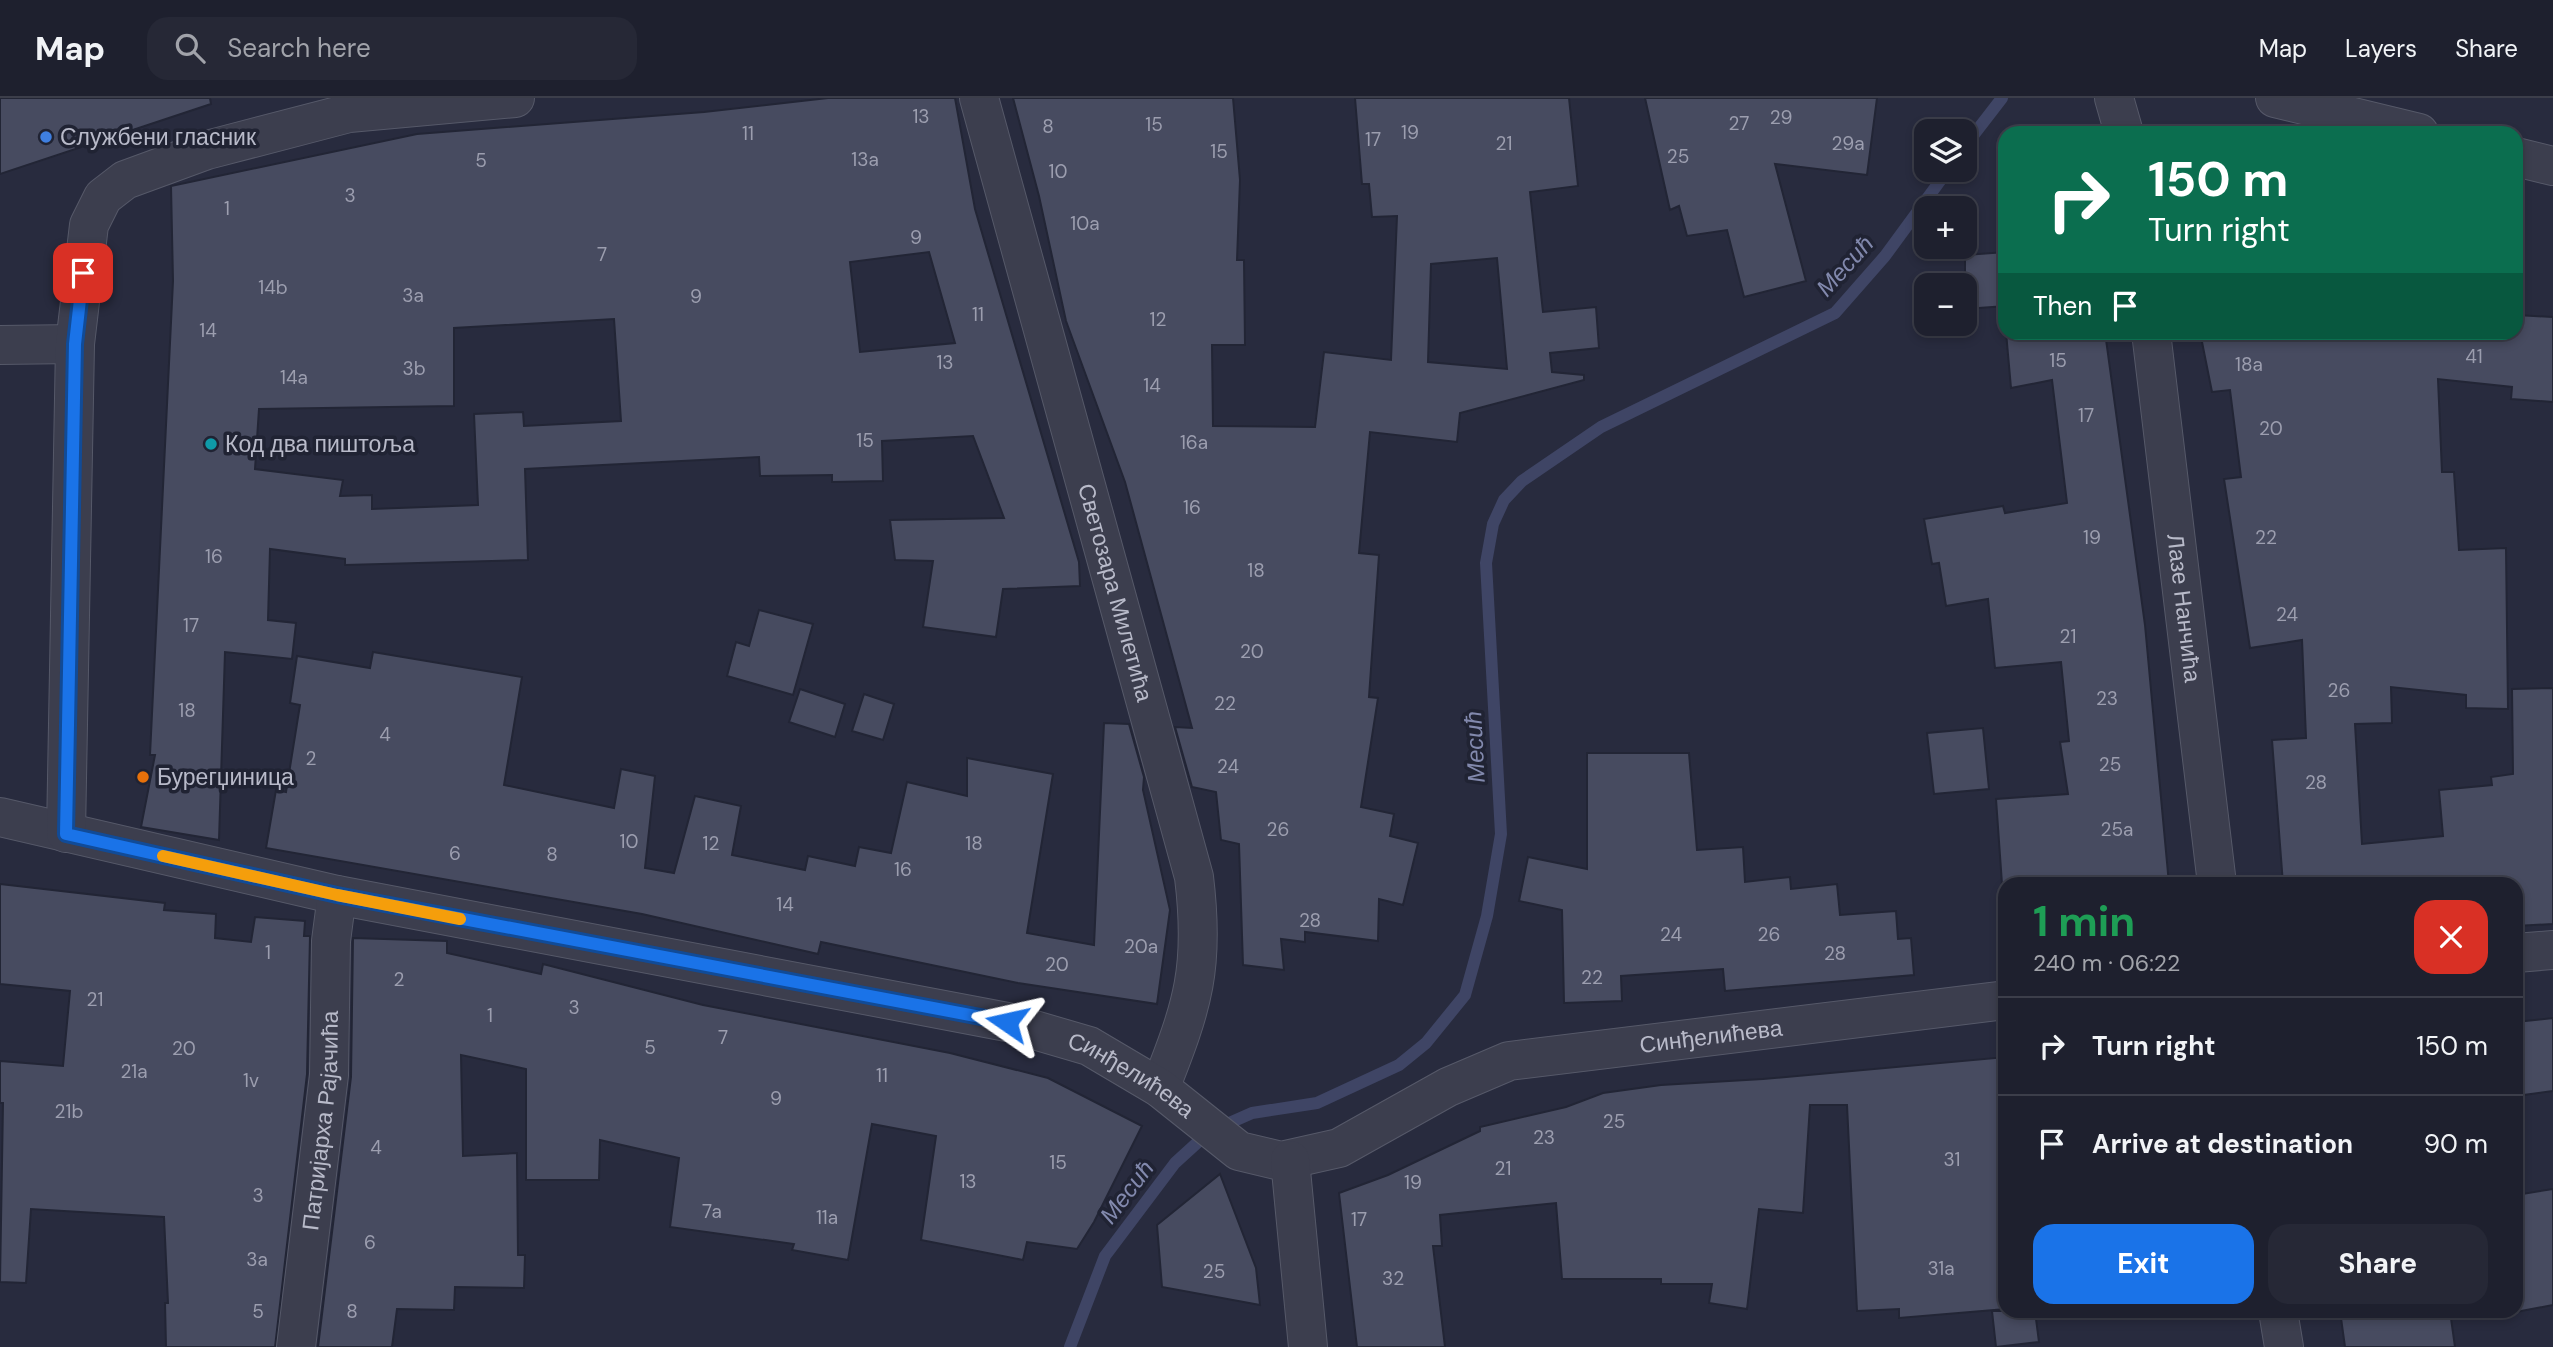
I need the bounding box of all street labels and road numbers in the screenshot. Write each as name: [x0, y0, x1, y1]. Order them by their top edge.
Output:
street label: Светозара Милетића: [1071, 480, 1160, 705]
street label: Лазе Нанчића: [2160, 532, 2208, 684]
street label: Патријарха Рајачића: [295, 1010, 345, 1232]
street label: Синђелићева: [1638, 1013, 1784, 1060]
street label: Синђелићева: [1065, 1026, 1201, 1125]

